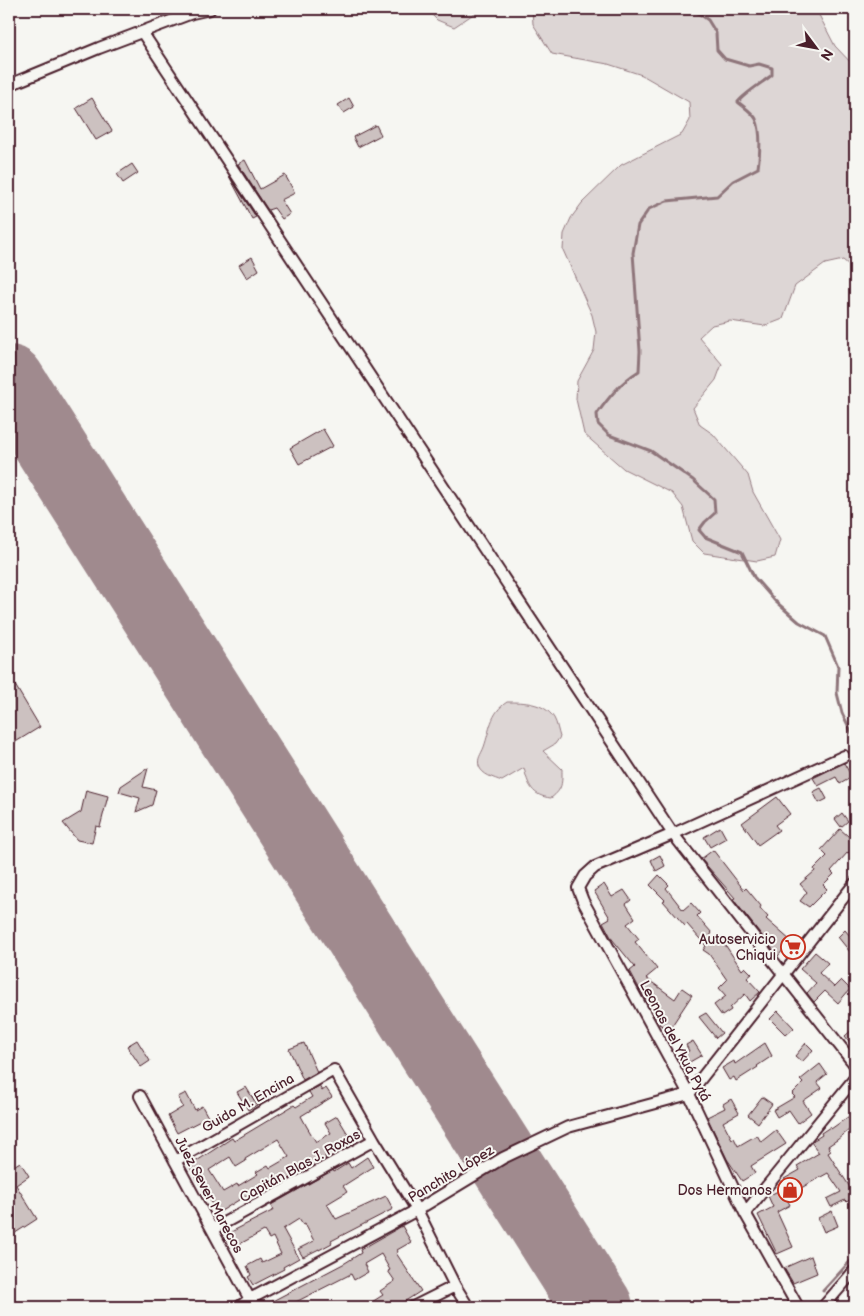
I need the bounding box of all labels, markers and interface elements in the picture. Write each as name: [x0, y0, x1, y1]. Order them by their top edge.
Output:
north arrow: [792, 22, 842, 72]
text: N: [817, 46, 837, 64]
place label: Autoservicio Chiqui: [699, 931, 776, 964]
supermarket icon: Autoservicio Chiqui: [780, 934, 806, 960]
street label: Leonas del Ykuá Pytá: [636, 978, 714, 1105]
street label: Guido M. Encina: [199, 1070, 297, 1136]
street label: Capitán Blas J. Roxas: [237, 1126, 363, 1206]
street label: Juez Sever Marecos: [171, 1134, 247, 1256]
street label: Panchito López: [405, 1142, 497, 1206]
shop icon: Dos Hermanos: [777, 1177, 803, 1203]
place label: Dos Hermanos: [677, 1182, 772, 1199]

